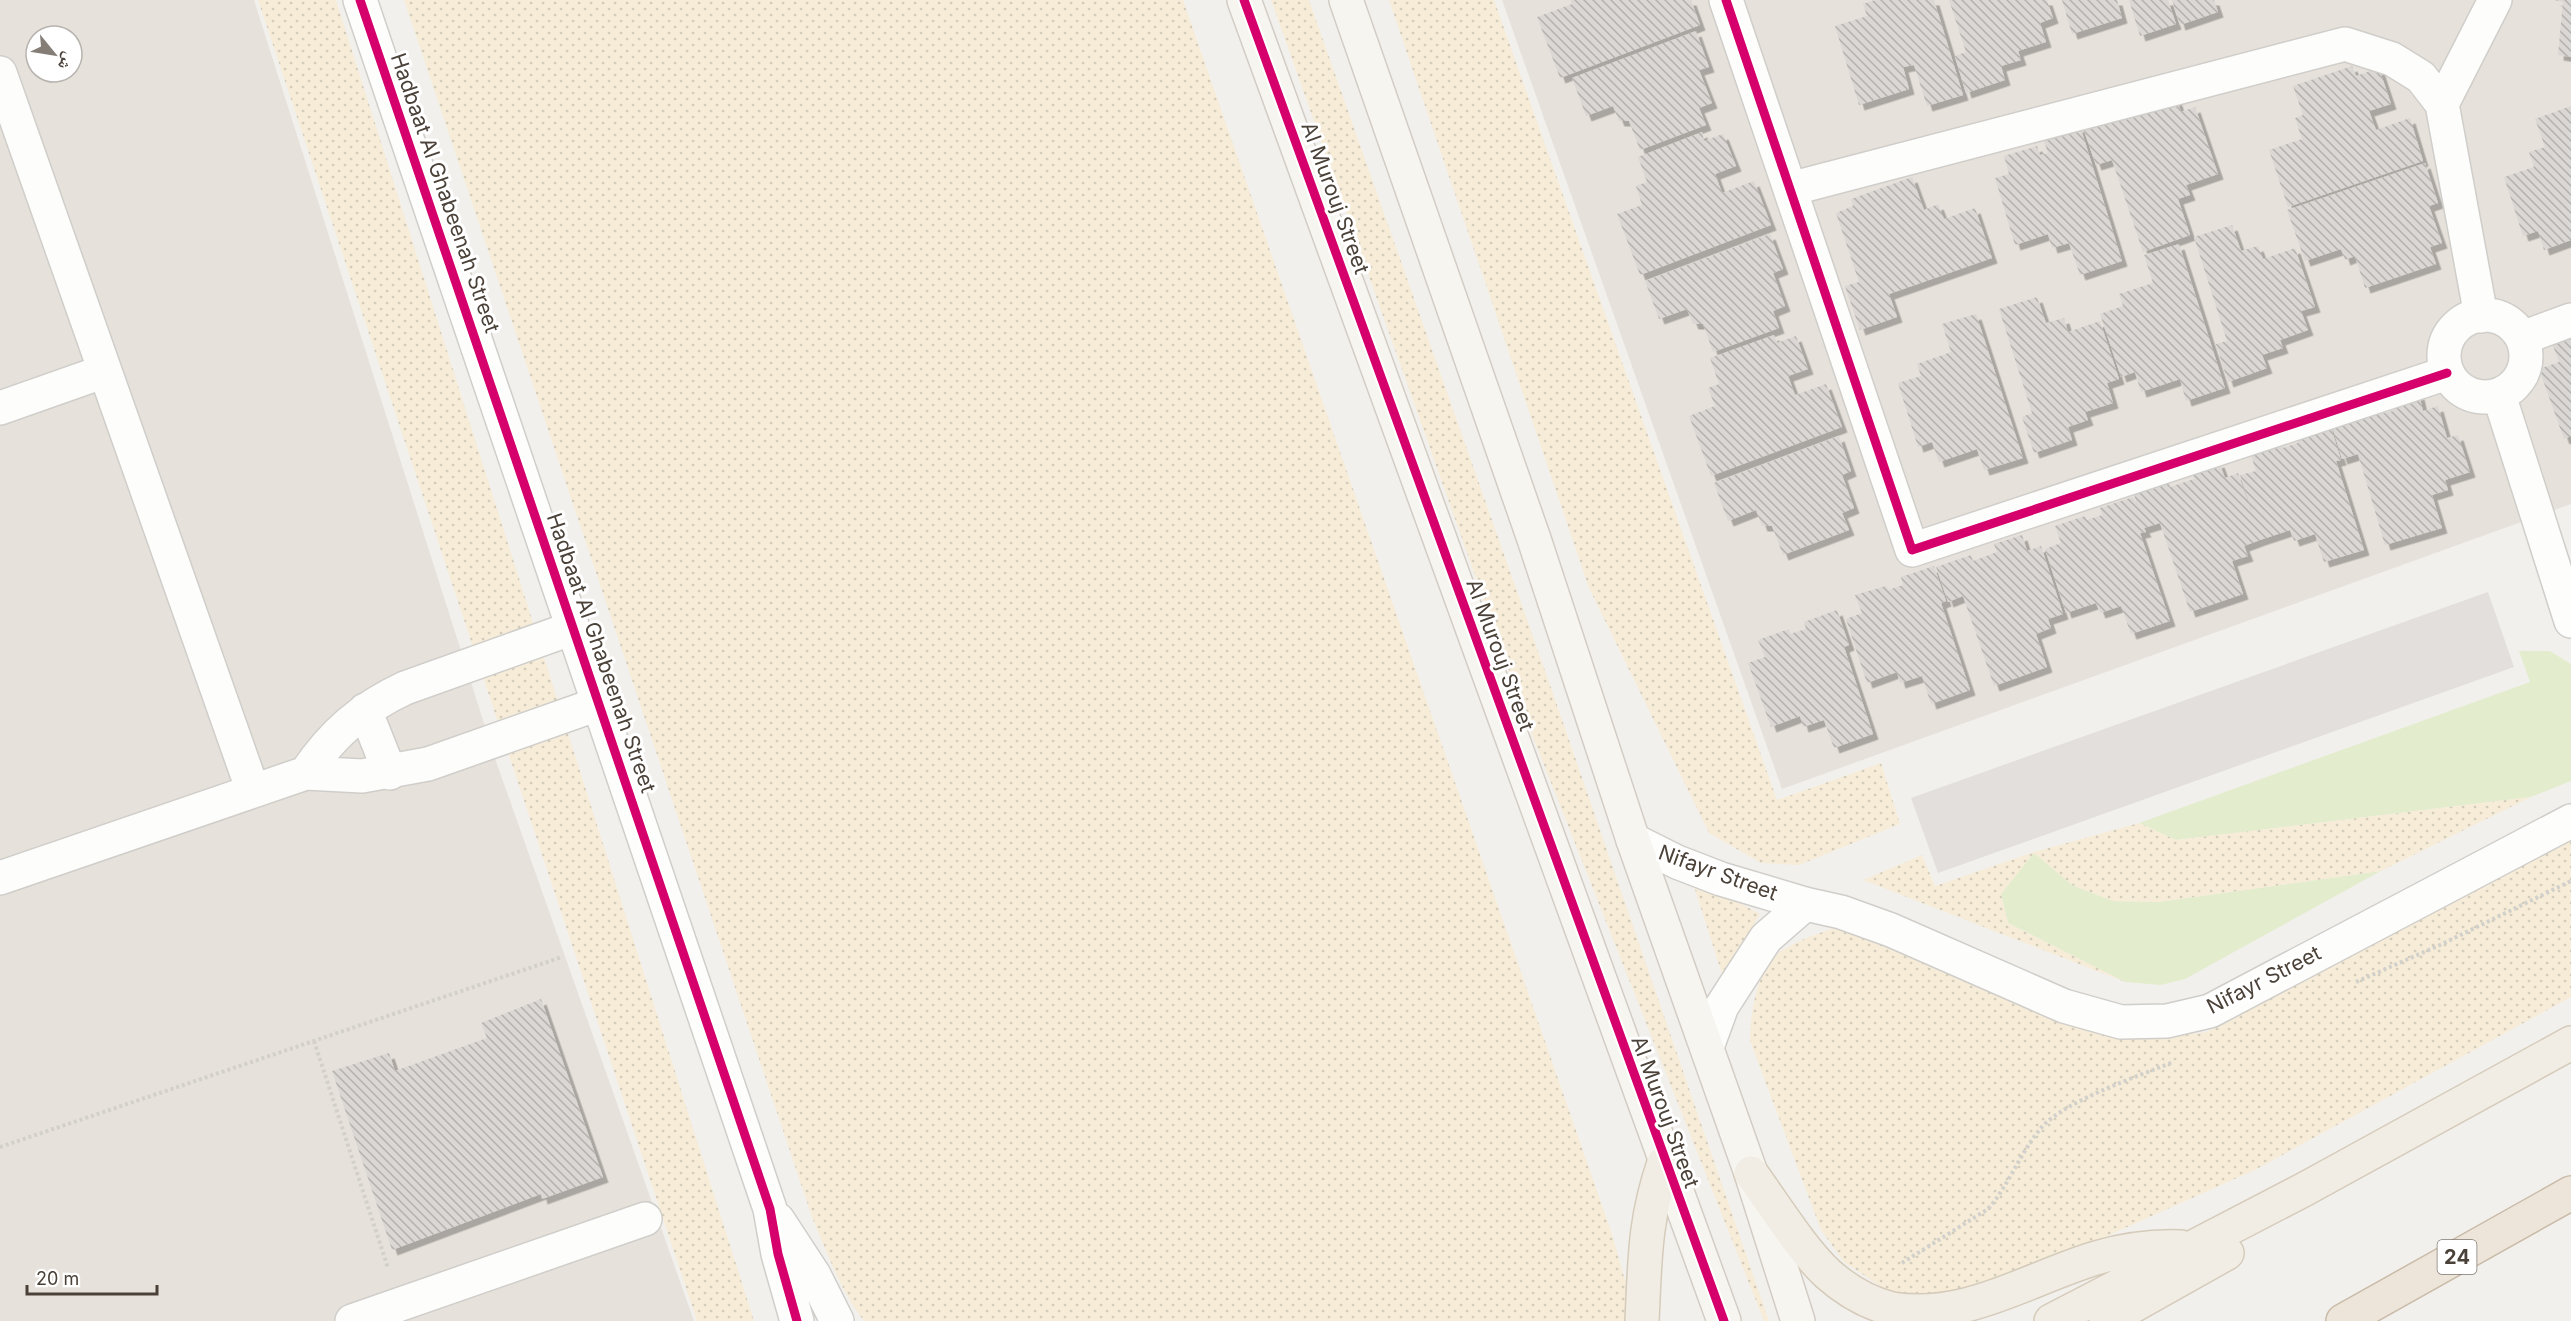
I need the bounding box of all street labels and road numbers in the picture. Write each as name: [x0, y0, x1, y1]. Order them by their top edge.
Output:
street label: Hadbaat Al Ghabeenah Street: [386, 50, 505, 336]
street label: Al Murouj Street: [1296, 119, 1375, 277]
street label: Hadbaat Al Ghabeenah Street: [542, 510, 661, 796]
street label: Al Murouj Street: [1461, 576, 1540, 734]
street label: Nifayr Street: [1655, 839, 1781, 906]
street label: Nifayr Street: [2203, 940, 2325, 1019]
street label: Al Murouj Street: [1626, 1033, 1705, 1191]
road number: 24: [2438, 1240, 2476, 1274]

